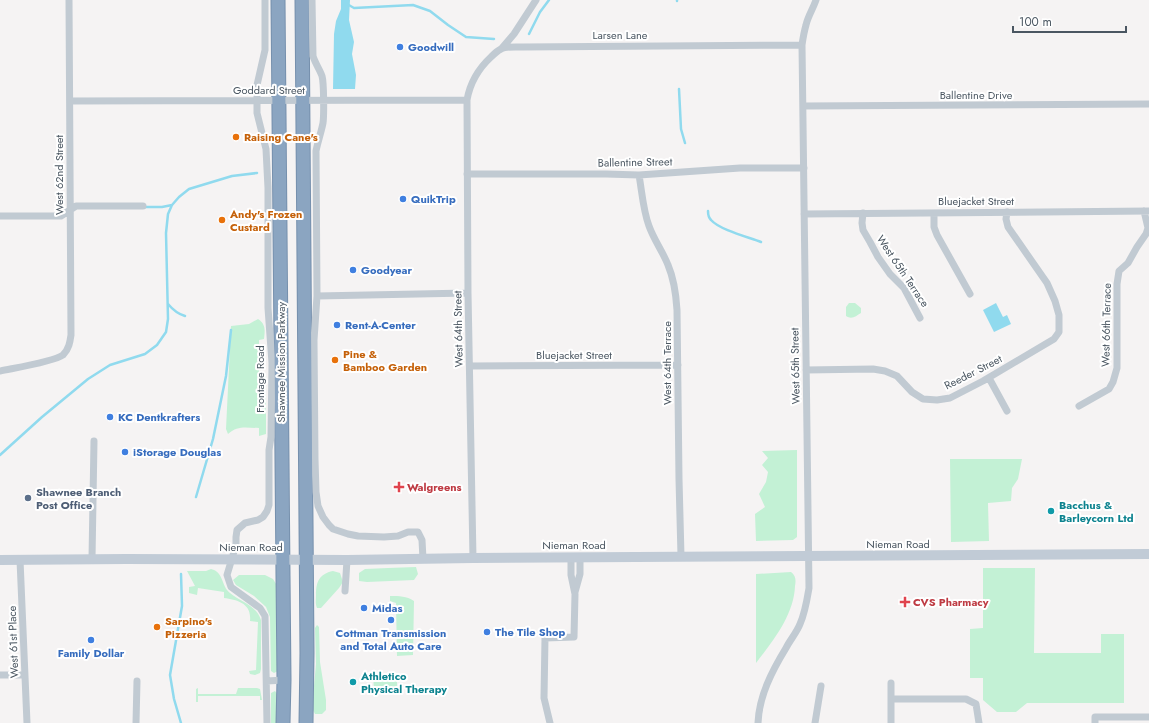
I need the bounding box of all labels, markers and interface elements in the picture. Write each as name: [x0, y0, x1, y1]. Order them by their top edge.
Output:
scale bar: [1013, 8, 1126, 34]
text: 100 m: [1019, 13, 1052, 31]
street label: Larsen Lane: [593, 27, 648, 43]
place label: Goodwill: [408, 39, 454, 55]
marker: Goodwill: [395, 42, 405, 52]
street label: Goddard Street: [233, 82, 305, 98]
street label: Ballentine Drive: [940, 87, 1013, 103]
place label: Raising Cane's: [244, 129, 318, 145]
marker: Raising Cane's: [231, 132, 241, 142]
street label: West 62nd Street: [51, 135, 67, 215]
street label: Ballentine Street: [598, 153, 673, 171]
place label: QuikTrip: [411, 191, 456, 207]
street label: Bluejacket Street: [938, 193, 1014, 209]
marker: QuikTrip: [398, 194, 408, 204]
place label: Andy's Frozen Custard: [229, 206, 302, 235]
marker: Andy's Frozen Custard: [217, 215, 227, 225]
street label: West 65th Terrace: [873, 232, 933, 310]
place label: Goodyear: [361, 262, 413, 278]
marker: Goodyear: [348, 265, 358, 275]
street label: West 66th Terrace: [1097, 283, 1115, 367]
street label: West 64th Street: [449, 290, 467, 368]
street label: Shawnee Mission Parkway: [273, 301, 289, 422]
place label: Rent-A-Center: [345, 317, 416, 333]
marker: Rent-A-Center: [332, 320, 342, 330]
street label: West 64th Terrace: [659, 321, 675, 405]
street label: West 65th Street: [786, 327, 804, 404]
street label: Frontage Road: [252, 345, 268, 413]
place label: Pine & Bamboo Garden: [343, 346, 427, 375]
street label: Bluejacket Street: [536, 347, 612, 363]
street label: Reeder Street: [941, 350, 1005, 393]
marker: Pine & Bamboo Garden: [330, 355, 340, 365]
place label: KC Dentkrafters: [118, 409, 200, 425]
marker: KC Dentkrafters: [105, 412, 115, 422]
place label: iStorage Douglas: [133, 444, 221, 460]
marker: iStorage Douglas: [120, 447, 130, 457]
place label: Walgreens: [407, 479, 462, 495]
marker: Walgreens: [394, 482, 404, 492]
place label: Shawnee Branch Post Office: [36, 484, 121, 513]
marker: Shawnee Branch Post Office: [23, 493, 33, 503]
place label: Bacchus & Barleycorn Ltd: [1059, 497, 1134, 526]
marker: Bacchus & Barleycorn Ltd: [1046, 506, 1056, 516]
street label: Nieman Road: [866, 536, 930, 552]
street label: Nieman Road: [542, 537, 606, 553]
street label: Nieman Road: [219, 539, 283, 555]
place label: CVS Pharmacy: [913, 594, 989, 610]
marker: CVS Pharmacy: [900, 597, 910, 607]
place label: Midas: [372, 600, 403, 616]
marker: Midas: [359, 603, 369, 613]
street label: West 61st Place: [4, 605, 22, 678]
place label: Sarpino's Pizzeria: [165, 613, 212, 642]
marker: Cottman Transmission and Total Auto Care: [386, 615, 396, 625]
marker: Sarpino's Pizzeria: [152, 622, 162, 632]
place label: The Tile Shop: [495, 624, 565, 640]
place label: Cottman Transmission and Total Auto Care: [336, 625, 446, 654]
marker: The Tile Shop: [482, 627, 492, 637]
marker: Family Dollar: [86, 635, 96, 645]
place label: Family Dollar: [58, 645, 125, 661]
place label: Athletico Physical Therapy: [360, 668, 447, 697]
marker: Athletico Physical Therapy: [348, 677, 358, 687]

